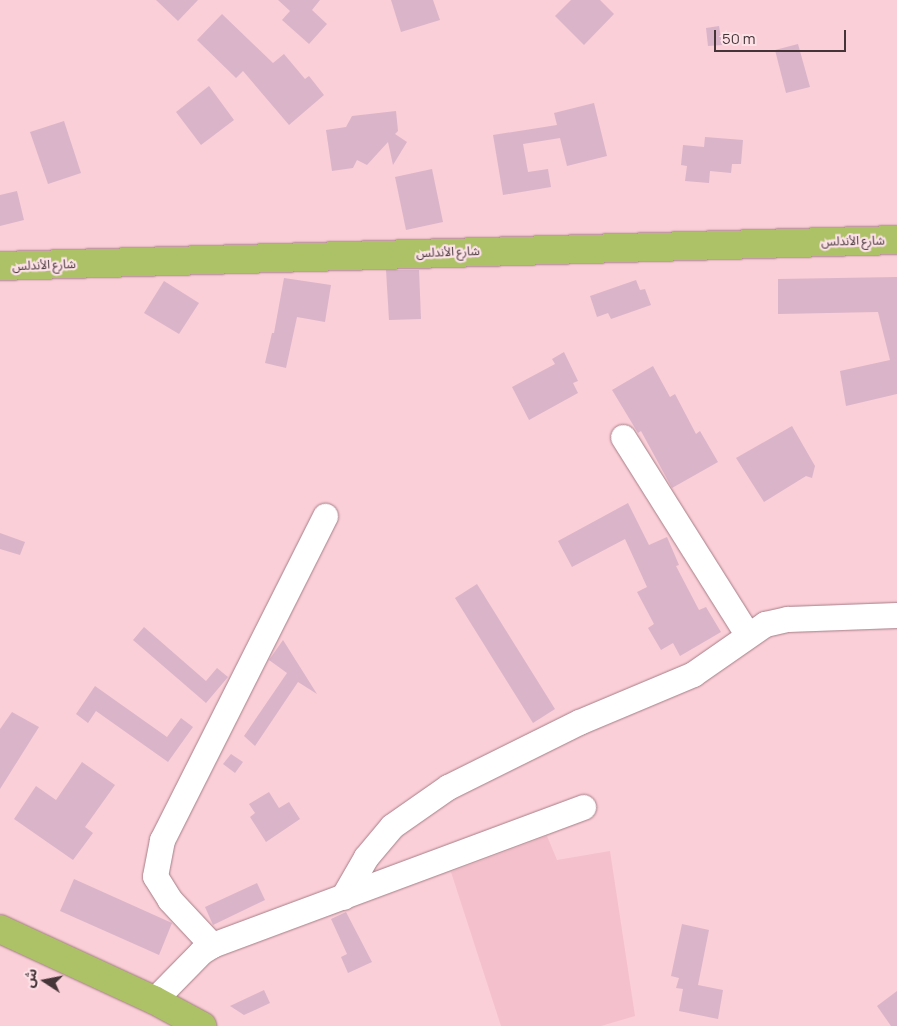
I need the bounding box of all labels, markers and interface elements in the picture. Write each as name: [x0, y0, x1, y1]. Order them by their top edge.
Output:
scale bar: [717, 20, 850, 52]
text: 50 m: [722, 28, 756, 49]
street label: شارع الأندلس: [821, 233, 885, 249]
street label: شارع الأندلس: [416, 244, 480, 260]
street label: شارع الأندلس: [12, 257, 76, 273]
north arrow: [20, 956, 70, 1006]
text: ش: [19, 967, 41, 989]

